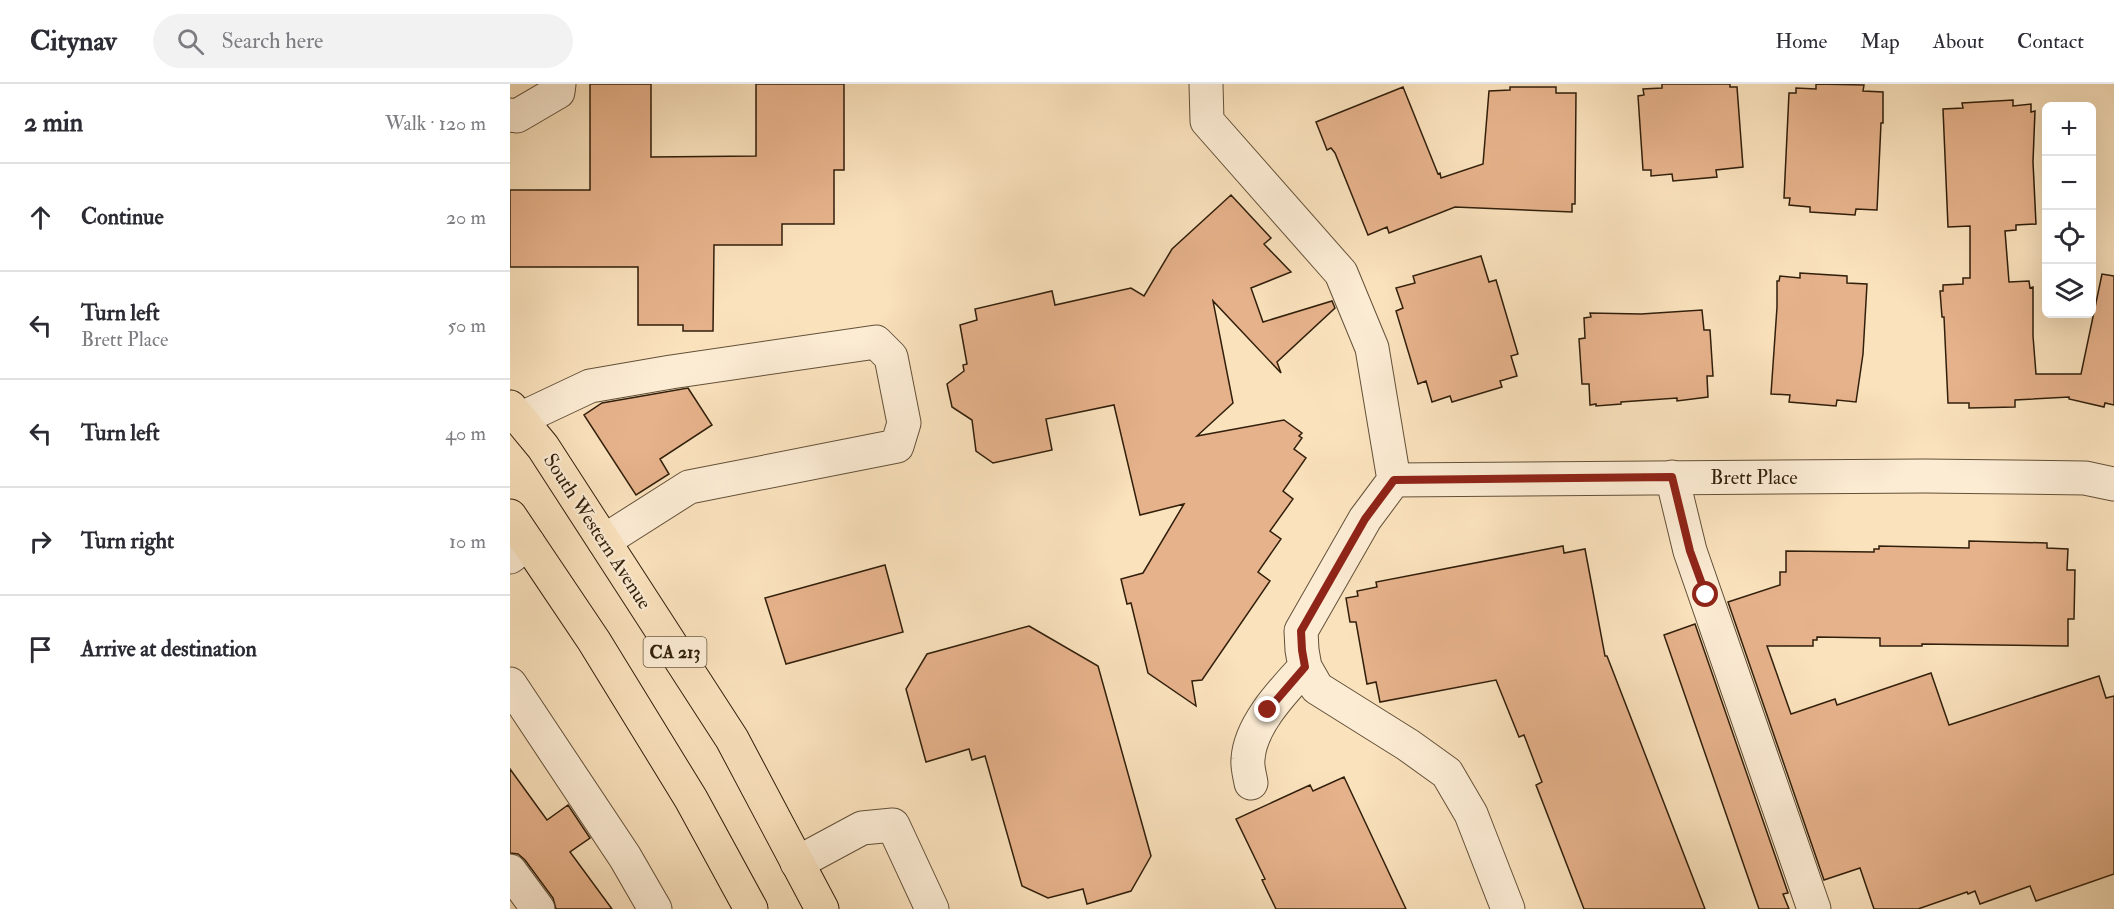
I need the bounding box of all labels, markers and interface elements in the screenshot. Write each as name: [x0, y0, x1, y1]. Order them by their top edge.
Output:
search box: [153, 14, 573, 68]
text: Citynav: [30, 24, 117, 59]
icon: search: [174, 25, 207, 58]
text: Search here: [222, 27, 323, 55]
text: Home: [1775, 28, 1827, 55]
text: Map: [1860, 28, 1900, 55]
text: About: [1933, 28, 1984, 55]
text: Contact: [2017, 28, 2084, 55]
map controls: [2042, 102, 2096, 318]
button: +: [2042, 102, 2096, 156]
text: 2 min: [24, 107, 83, 139]
text: Walk · 120 m: [385, 111, 486, 136]
button: −: [2042, 156, 2096, 210]
icon: ahead: [24, 201, 57, 234]
text: Continue: [81, 203, 164, 231]
text: 20 m: [446, 205, 486, 230]
button: locate: [2042, 210, 2096, 264]
button: layers: [2042, 264, 2096, 318]
text: Turn left: [81, 299, 160, 327]
icon: left: [24, 309, 57, 342]
text: 50 m: [447, 313, 486, 338]
text: Brett Place: [81, 327, 168, 352]
icon: left: [24, 417, 57, 450]
text: Turn left: [81, 419, 160, 447]
text: 40 m: [445, 421, 486, 446]
street label: South Western Avenue: [538, 449, 657, 614]
street label: Brett Place: [1710, 465, 1798, 490]
icon: right: [24, 525, 57, 558]
text: Turn right: [81, 527, 174, 555]
text: 10 m: [449, 529, 486, 554]
route start: [1692, 581, 1718, 607]
icon: arrive: [24, 633, 57, 666]
text: Arrive at destination: [81, 635, 257, 663]
road number: CA 213: [644, 637, 706, 667]
route end: [1254, 696, 1280, 722]

